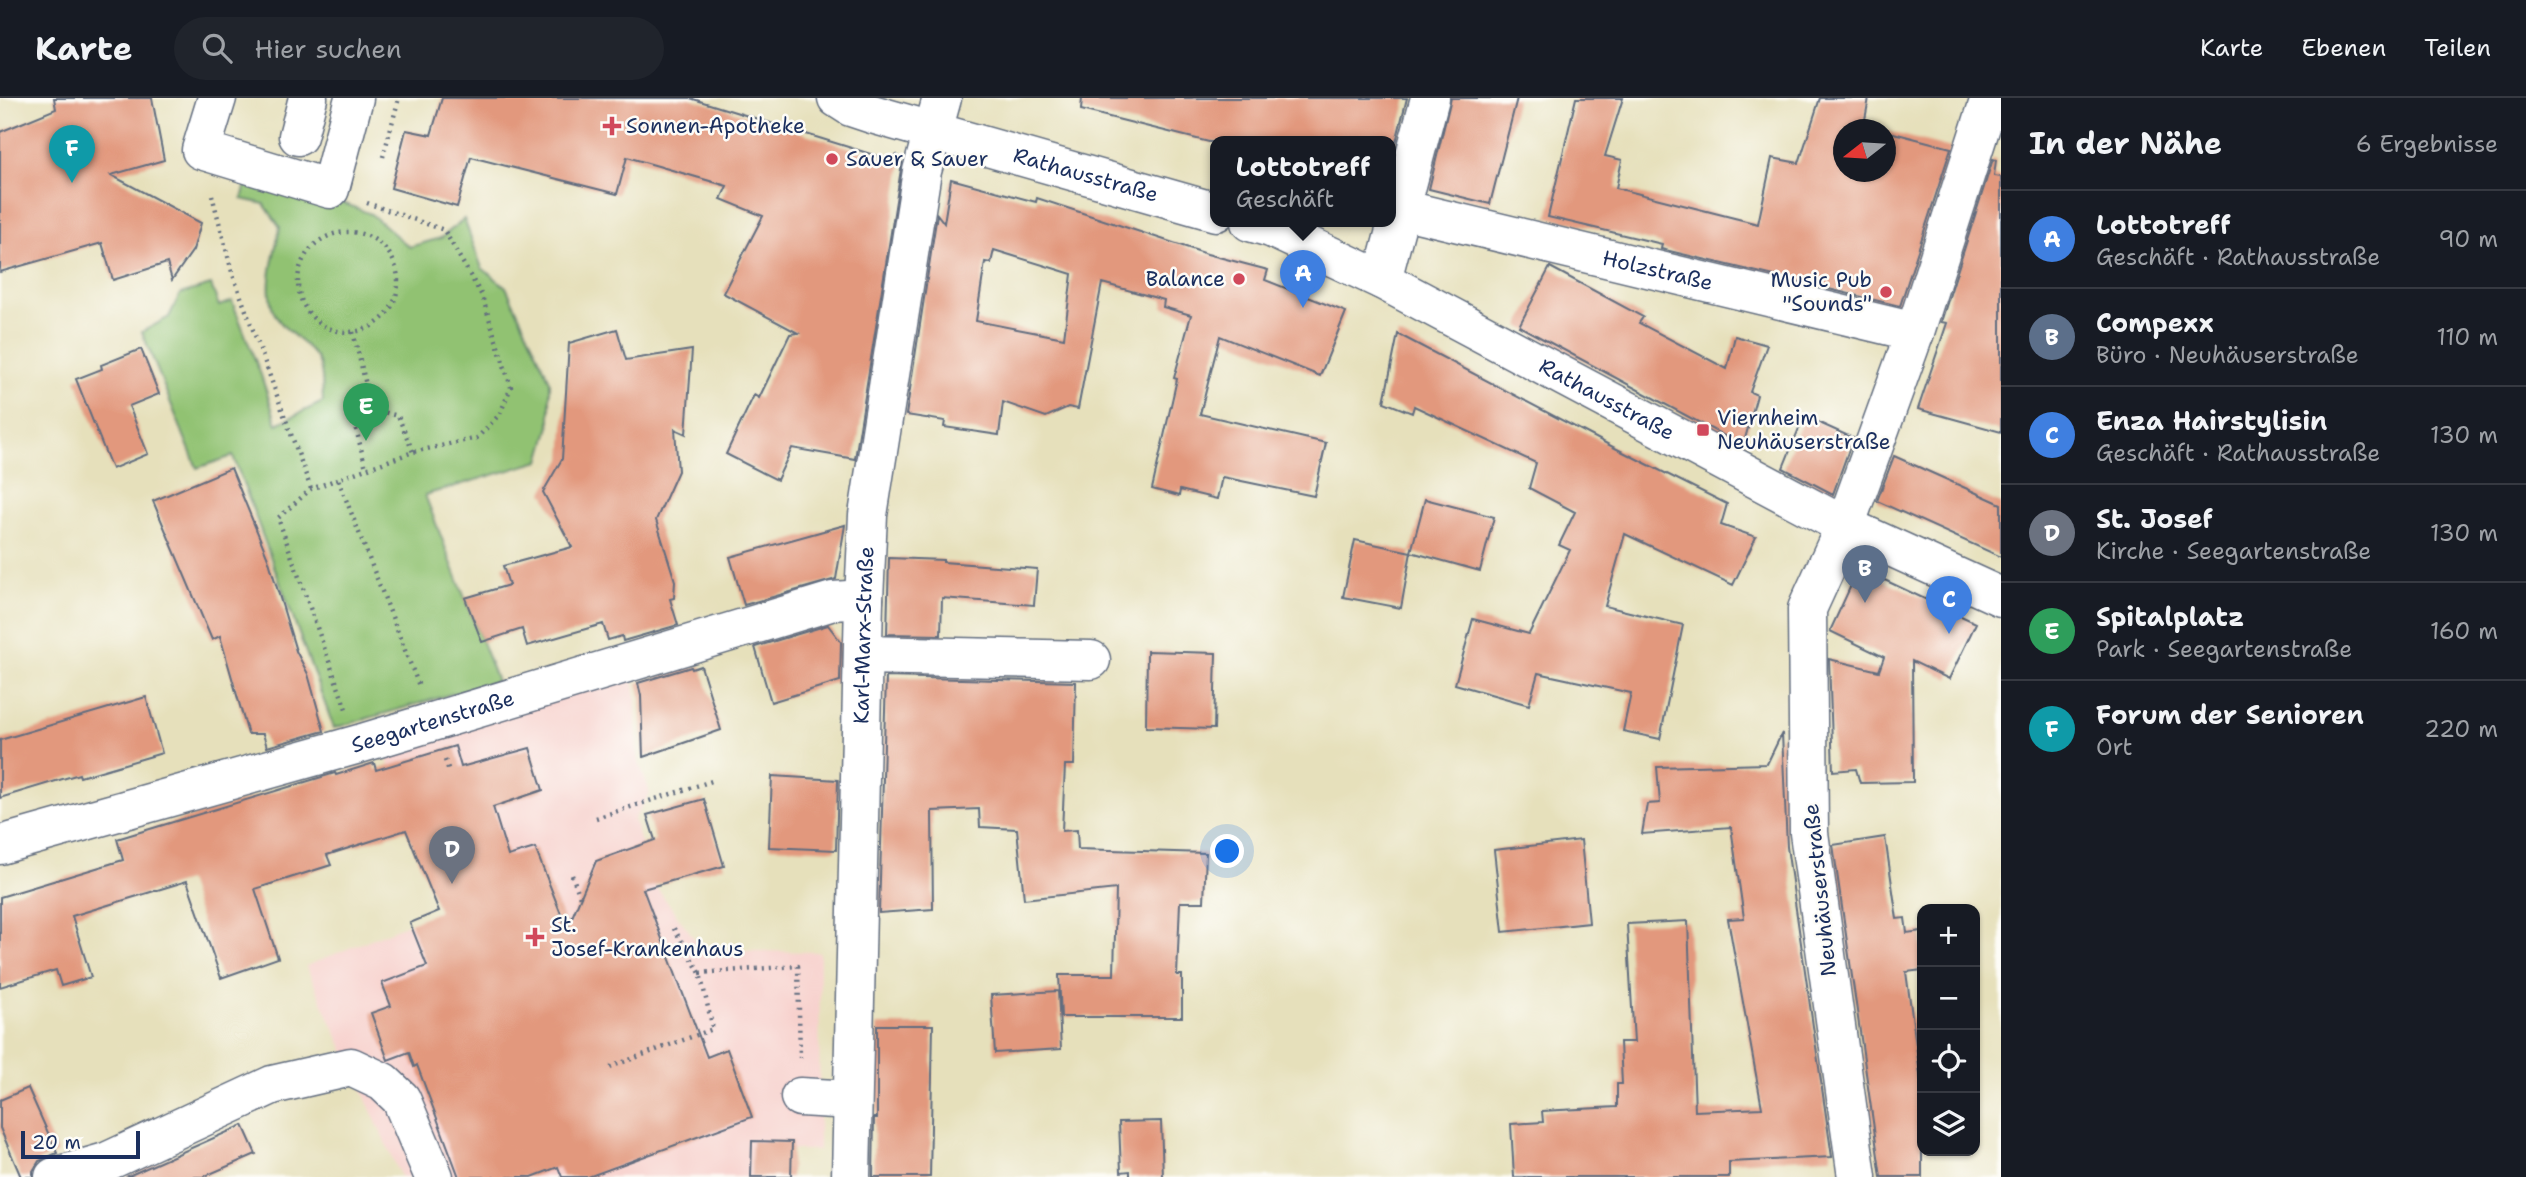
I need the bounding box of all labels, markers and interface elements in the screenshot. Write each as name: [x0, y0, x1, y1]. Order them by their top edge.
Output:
search box: [174, 17, 664, 80]
text: Karte: [35, 26, 132, 71]
icon: search: [198, 29, 236, 67]
text: Hier suchen: [254, 31, 402, 66]
text: Karte: [2200, 32, 2263, 64]
text: Ebenen: [2301, 32, 2386, 64]
text: Teilen: [2424, 32, 2491, 64]
place label: Sonnen-Apotheke: [626, 112, 805, 140]
marker: Sonnen-Apotheke: [604, 118, 620, 134]
north arrow: [1833, 119, 1896, 182]
text: In der Nähe: [2029, 123, 2222, 164]
pin: F: [49, 125, 95, 183]
text: 6 Ergebnisse: [2356, 129, 2498, 159]
popup: [1210, 136, 1396, 227]
street label: Rathausstraße: [1010, 141, 1161, 209]
place label: Sauer & Sauer: [846, 145, 989, 173]
text: Lottotreff: [1236, 149, 1370, 184]
marker: Sauer & Sauer: [824, 151, 840, 167]
text: Geschäft: [1236, 184, 1334, 214]
text: Lottotreff: [2096, 207, 2231, 242]
text: A: [2043, 224, 2061, 254]
text: 90 m: [2438, 224, 2498, 254]
text: Geschäft · Rathausstraße: [2096, 242, 2380, 272]
street label: Holzstraße: [1600, 244, 1716, 297]
pin: A: [1280, 250, 1326, 308]
place label: Balance: [1146, 265, 1225, 293]
place label: Music Pub "Sounds": [1771, 266, 1872, 318]
marker: Balance: [1231, 271, 1247, 287]
marker: Music Pub "Sounds": [1878, 284, 1894, 300]
text: Compexx: [2096, 305, 2214, 340]
text: B: [2045, 322, 2059, 352]
text: 110 m: [2436, 322, 2498, 352]
text: Büro · Neuhäuserstraße: [2096, 340, 2359, 370]
street label: Rathausstraße: [1534, 352, 1679, 447]
pin: E: [343, 383, 389, 441]
text: Enza Hairstylisin: [2096, 403, 2327, 438]
place label: Viernheim Neuhäuserstraße: [1717, 404, 1891, 456]
text: C: [2045, 420, 2059, 450]
text: 130 m: [2430, 420, 2498, 450]
marker: Viernheim Neuhäuserstraße: [1695, 422, 1711, 438]
text: Geschäft · Rathausstraße: [2096, 438, 2380, 468]
text: St. Josef: [2096, 501, 2213, 536]
text: D: [2044, 518, 2060, 548]
text: 130 m: [2430, 518, 2498, 548]
text: Kirche · Seegartenstraße: [2096, 536, 2371, 566]
pin: B: [1842, 545, 1888, 603]
street label: Karl-Marx-Straße: [847, 546, 880, 724]
pin: C: [1926, 576, 1972, 634]
text: Spitalplatz: [2096, 599, 2244, 634]
text: E: [2044, 616, 2060, 646]
text: 160 m: [2430, 616, 2498, 646]
text: Park · Seegartenstraße: [2096, 634, 2352, 664]
street label: Seegartenstraße: [348, 684, 518, 759]
text: Forum der Senioren: [2096, 697, 2364, 732]
text: F: [2045, 714, 2059, 744]
text: 220 m: [2424, 714, 2498, 744]
text: Ort: [2096, 732, 2133, 762]
street label: Neuhäuserstraße: [1797, 802, 1843, 978]
pin: D: [429, 826, 475, 884]
your location: [1210, 834, 1244, 868]
map controls: [1917, 904, 1980, 1156]
button: +: [1917, 904, 1980, 967]
place label: St. Josef-Krankenhaus: [551, 911, 744, 963]
marker: St. Josef-Krankenhaus: [525, 927, 545, 947]
button: −: [1917, 967, 1980, 1030]
button: locate: [1917, 1030, 1980, 1093]
button: layers: [1917, 1093, 1980, 1156]
scale bar: [21, 1128, 140, 1160]
text: 20 m: [32, 1130, 81, 1155]

